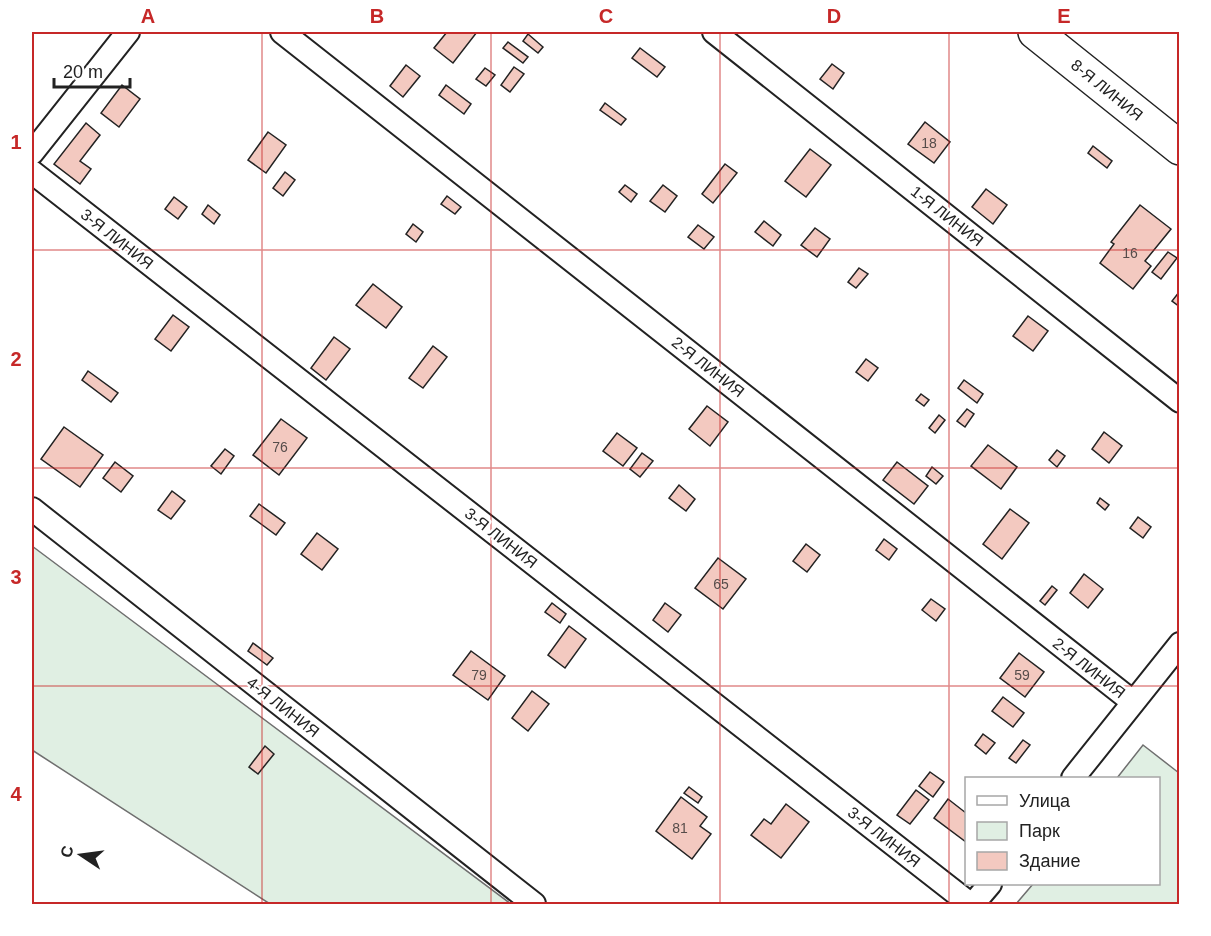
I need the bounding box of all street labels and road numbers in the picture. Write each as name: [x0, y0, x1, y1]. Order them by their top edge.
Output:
street label: 8-Я ЛИНИЯ: [1068, 56, 1146, 124]
street label: 1-Я ЛИНИЯ: [908, 183, 986, 249]
street label: 3-Я ЛИНИЯ: [78, 206, 156, 272]
street label: 2-Я ЛИНИЯ: [669, 334, 747, 400]
street label: 3-Я ЛИНИЯ: [462, 505, 540, 571]
street label: 2-Я ЛИНИЯ: [1050, 635, 1128, 701]
street label: 4-Я ЛИНИЯ: [244, 674, 322, 740]
street label: 3-Я ЛИНИЯ: [845, 804, 923, 870]

